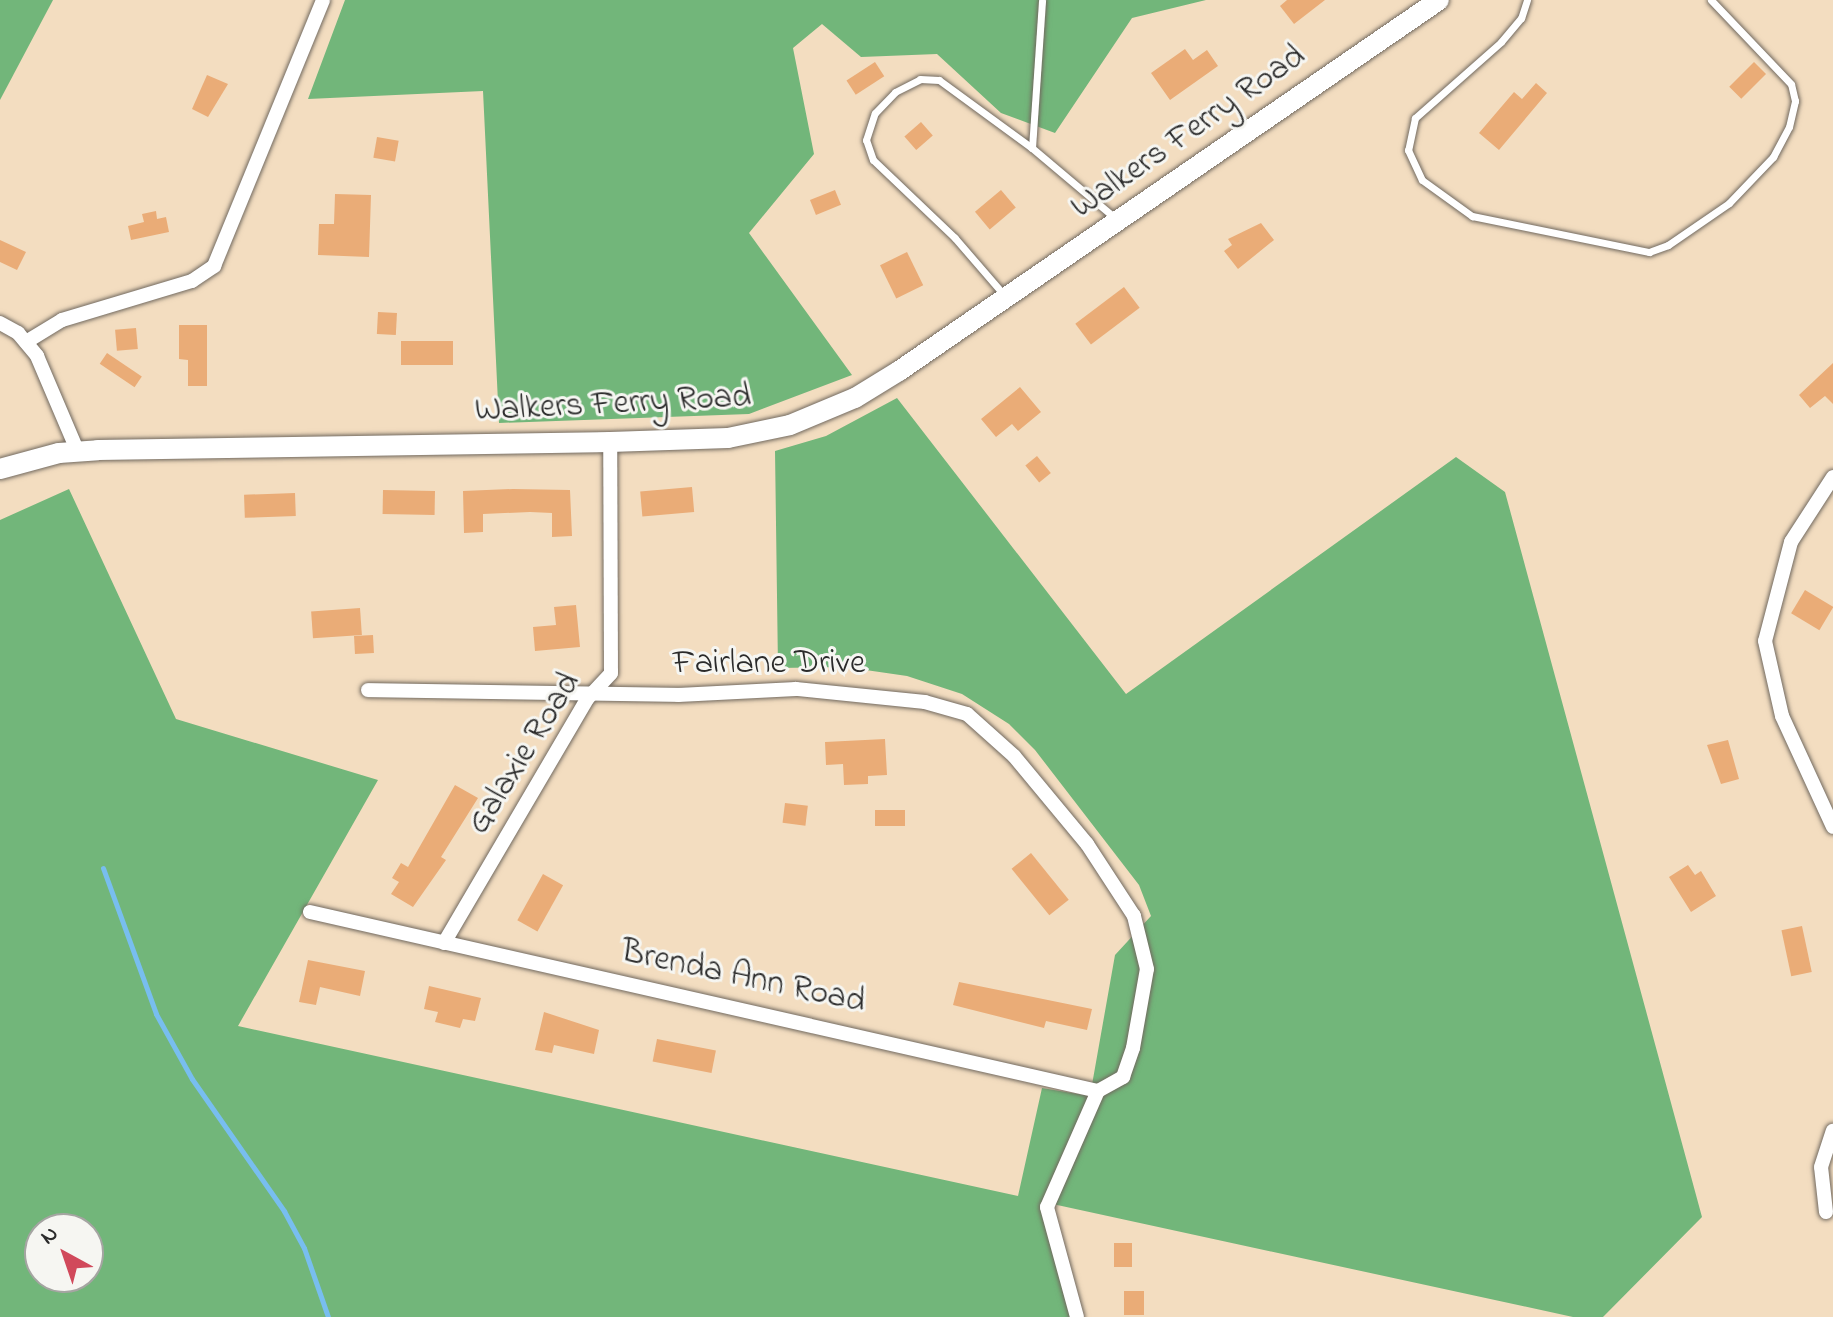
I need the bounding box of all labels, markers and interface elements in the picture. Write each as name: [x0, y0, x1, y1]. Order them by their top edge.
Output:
street label: Walkers Ferry Road: [1064, 37, 1314, 229]
street label: Walkers Ferry Road: [474, 377, 752, 433]
street label: Fairlane Drive: [673, 645, 865, 685]
street label: Galaxie Road: [459, 666, 591, 842]
street label: Brenda Ann Road: [617, 932, 869, 1024]
north arrow: [24, 1213, 104, 1293]
text: N: [34, 1219, 66, 1253]

